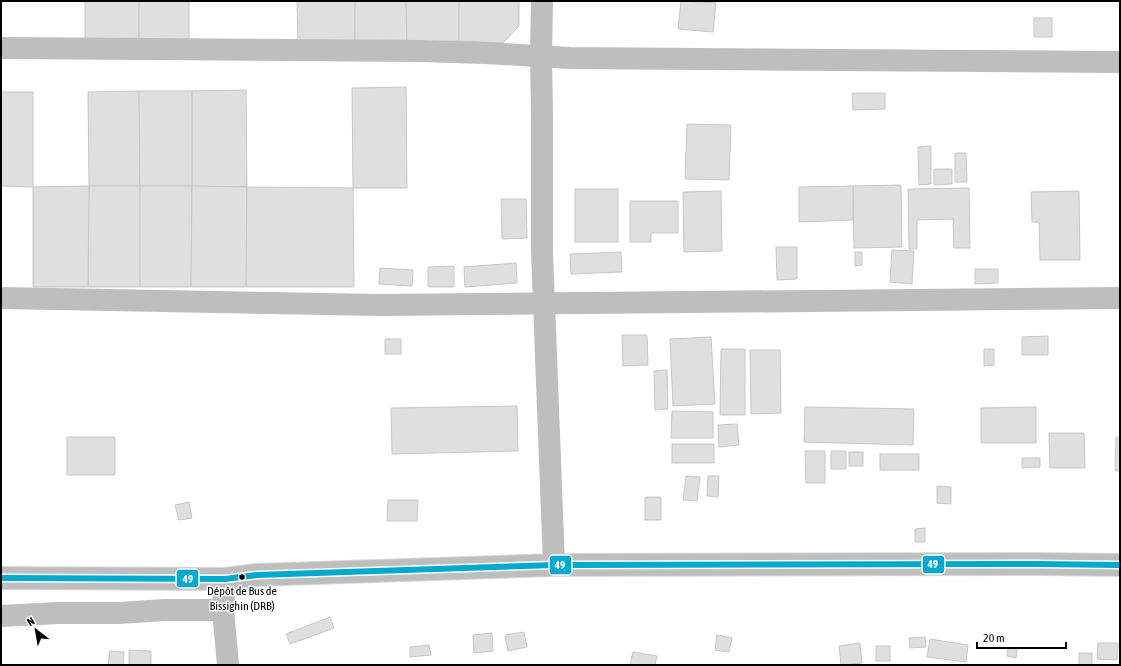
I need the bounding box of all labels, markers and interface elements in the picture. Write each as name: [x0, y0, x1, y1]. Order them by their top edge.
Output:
line badge: 49: [549, 555, 572, 575]
line badge: 49: [922, 555, 945, 574]
text: 49: [927, 558, 938, 570]
text: 49: [554, 559, 565, 571]
line badge: 49: [176, 569, 199, 588]
marker: Dépôt de Bus de Bissighin (DRB): [237, 572, 247, 582]
text: 49: [182, 573, 193, 585]
place label: Dépôt de Bus de Bissighin (DRB): [207, 584, 277, 613]
north arrow: [16, 610, 56, 650]
text: N: [25, 615, 37, 628]
scale bar: [977, 624, 1066, 650]
text: 20 m: [983, 631, 1005, 645]

